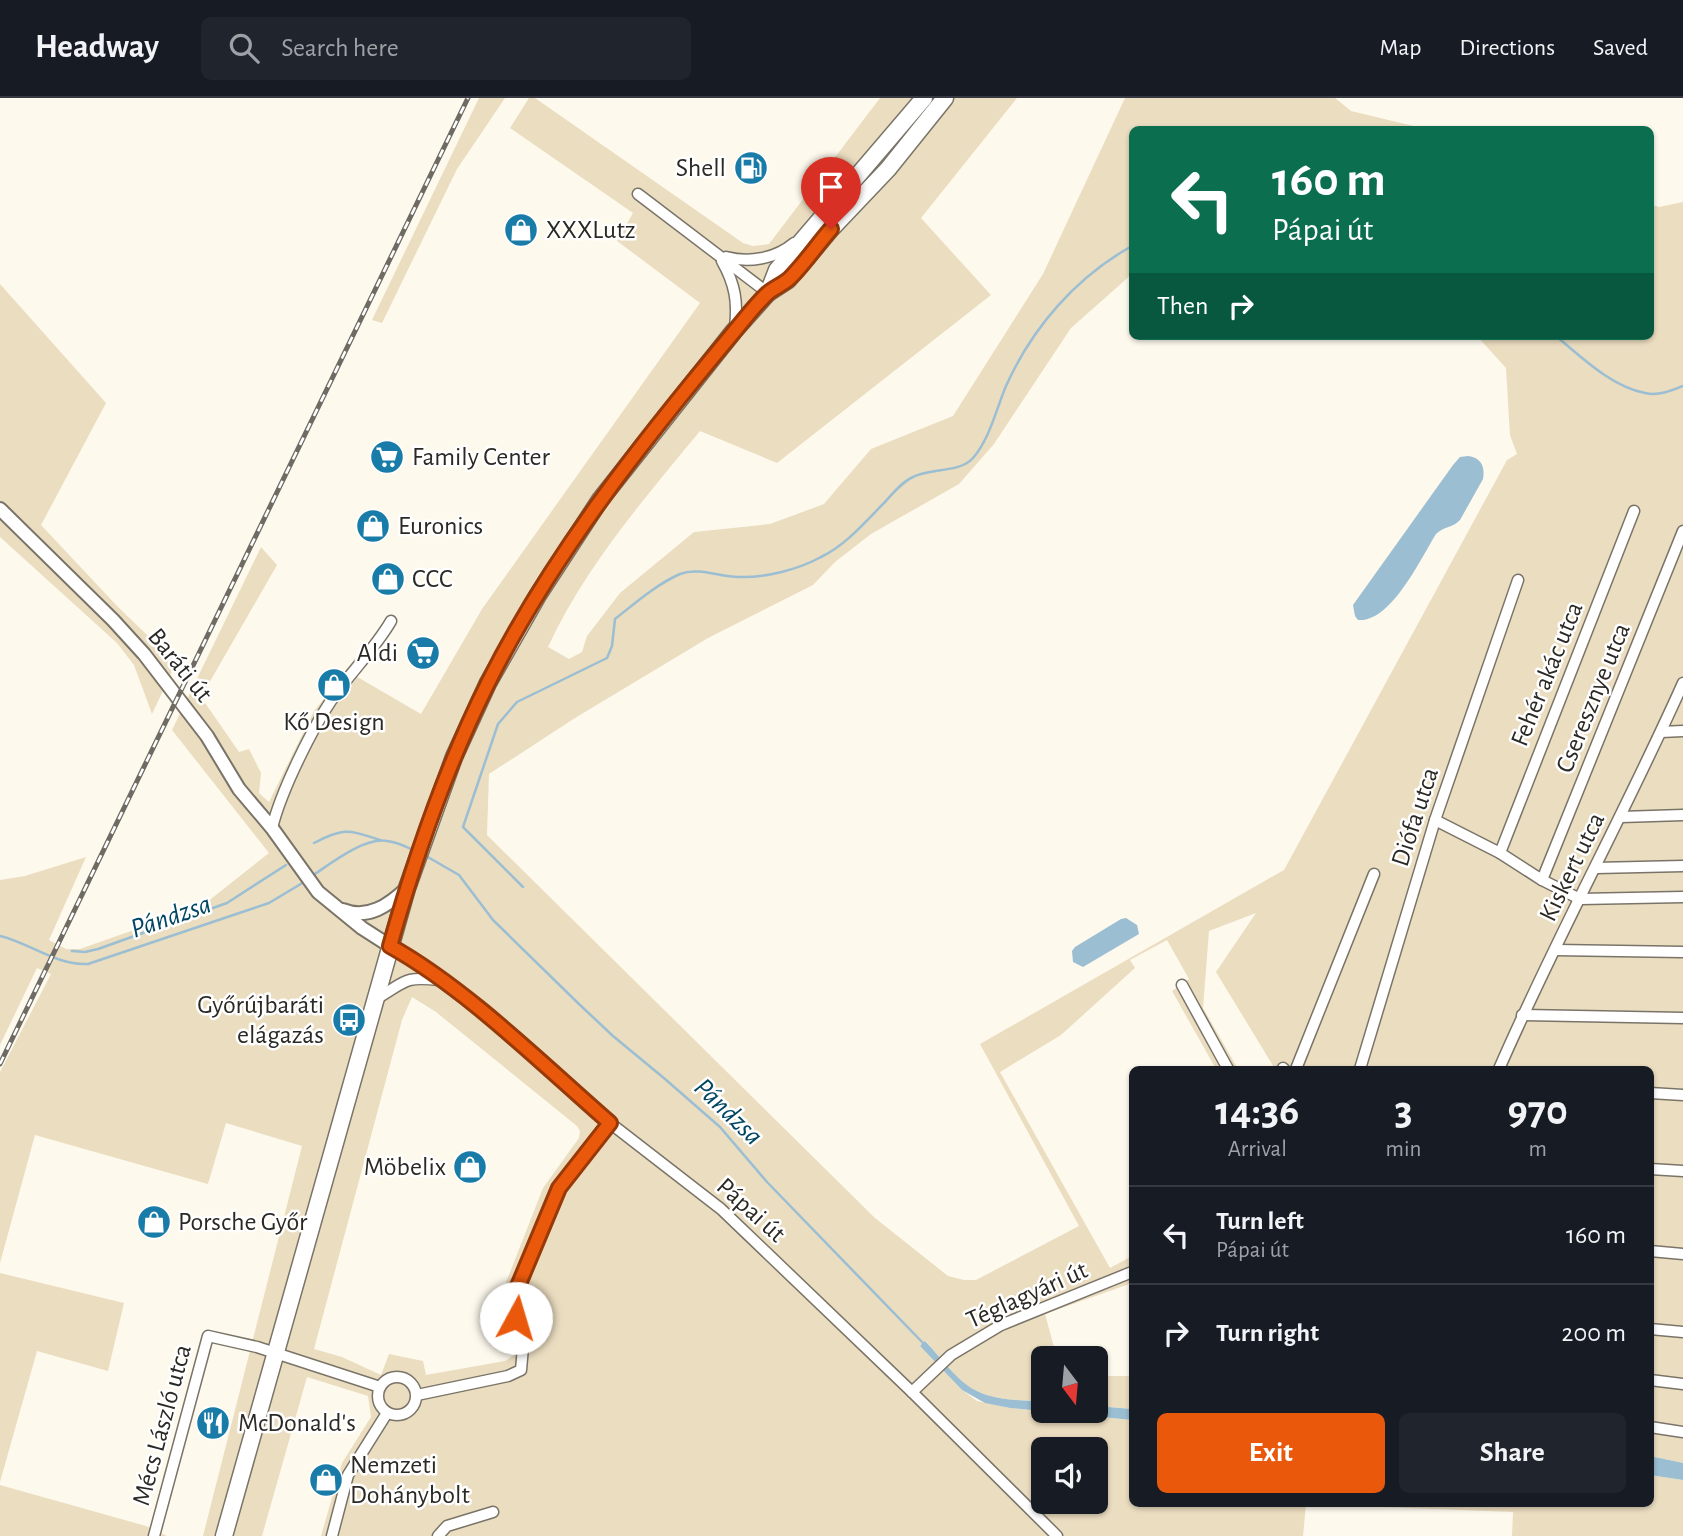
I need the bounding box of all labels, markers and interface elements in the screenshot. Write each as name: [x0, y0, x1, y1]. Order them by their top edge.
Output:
search box: [201, 17, 691, 80]
icon: search: [225, 29, 263, 67]
text: Headway: [35, 31, 159, 64]
text: Search here: [281, 35, 399, 61]
text: Map: [1379, 36, 1421, 60]
text: Directions: [1459, 36, 1555, 60]
text: Saved: [1593, 36, 1648, 60]
fuel station icon: Shell: [732, 149, 770, 187]
icon: left: [1157, 154, 1248, 245]
place label: Shell: [676, 155, 726, 181]
text: 160 m: [1272, 156, 1386, 205]
pin: [801, 157, 861, 229]
icon: arrive: [812, 168, 850, 206]
shop icon: XXXLutz: [502, 211, 540, 249]
text: Pápai út: [1272, 214, 1373, 246]
place label: XXXLutz: [546, 217, 635, 243]
icon: right: [1222, 287, 1260, 325]
text: Then: [1157, 293, 1208, 319]
supermarket icon: Family Center: [368, 438, 406, 476]
place label: Family Center: [412, 444, 550, 470]
shop icon: Euronics: [354, 507, 392, 545]
place label: Euronics: [398, 513, 483, 539]
shop icon: CCC: [369, 560, 407, 598]
place label: CCC: [412, 566, 453, 592]
street label: Fehér akác utca: [1506, 598, 1588, 750]
street label: Cseresznye utca: [1551, 620, 1635, 776]
street label: Baráti út: [143, 623, 217, 707]
supermarket icon: Aldi: [404, 634, 442, 672]
place label: Aldi: [357, 640, 398, 666]
shop icon: Kő Design: [315, 666, 353, 704]
place label: Kő Design: [283, 709, 385, 735]
street label: Diófa utca: [1387, 764, 1443, 870]
street label: Kiskert utca: [1535, 808, 1609, 926]
water label: Pándzsa: [127, 890, 215, 944]
place label: Győrújbaráti elágazás: [197, 992, 324, 1048]
bus stop icon: Győrújbaráti elágazás: [330, 1001, 368, 1039]
water label: Pándzsa: [688, 1073, 768, 1151]
text: 14:36: [1215, 1090, 1299, 1132]
text: 3: [1394, 1090, 1413, 1132]
text: 970: [1508, 1090, 1568, 1132]
text: Arrival: [1228, 1138, 1287, 1161]
text: min: [1386, 1138, 1421, 1161]
text: m: [1528, 1138, 1547, 1161]
shop icon: Möbelix: [451, 1148, 489, 1186]
place label: Möbelix: [364, 1154, 446, 1180]
street label: Pápai út: [712, 1173, 790, 1247]
shop icon: Porsche Győr: [135, 1203, 173, 1241]
text: Turn left: [1216, 1208, 1304, 1234]
place label: Porsche Győr: [178, 1209, 308, 1235]
icon: left: [1157, 1216, 1195, 1254]
text: 160 m: [1566, 1222, 1626, 1248]
text: Pápai út: [1216, 1239, 1289, 1262]
street label: Téglagyári út: [963, 1257, 1091, 1333]
position arrow: [479, 1281, 553, 1355]
icon: right: [1157, 1314, 1195, 1352]
text: Turn right: [1216, 1320, 1319, 1346]
text: 200 m: [1562, 1320, 1626, 1346]
street label: Mécs László utca: [128, 1342, 196, 1508]
north arrow: [1031, 1346, 1108, 1423]
map controls: [1031, 1346, 1108, 1514]
restaurant icon: McDonald's: [194, 1404, 232, 1442]
place label: McDonald's: [238, 1410, 356, 1436]
button: Exit: [1157, 1413, 1385, 1493]
button: Share: [1399, 1413, 1626, 1493]
button: sound: [1031, 1437, 1108, 1514]
place label: Nemzeti Dohánybolt: [350, 1452, 470, 1508]
shop icon: Nemzeti Dohánybolt: [307, 1461, 345, 1499]

